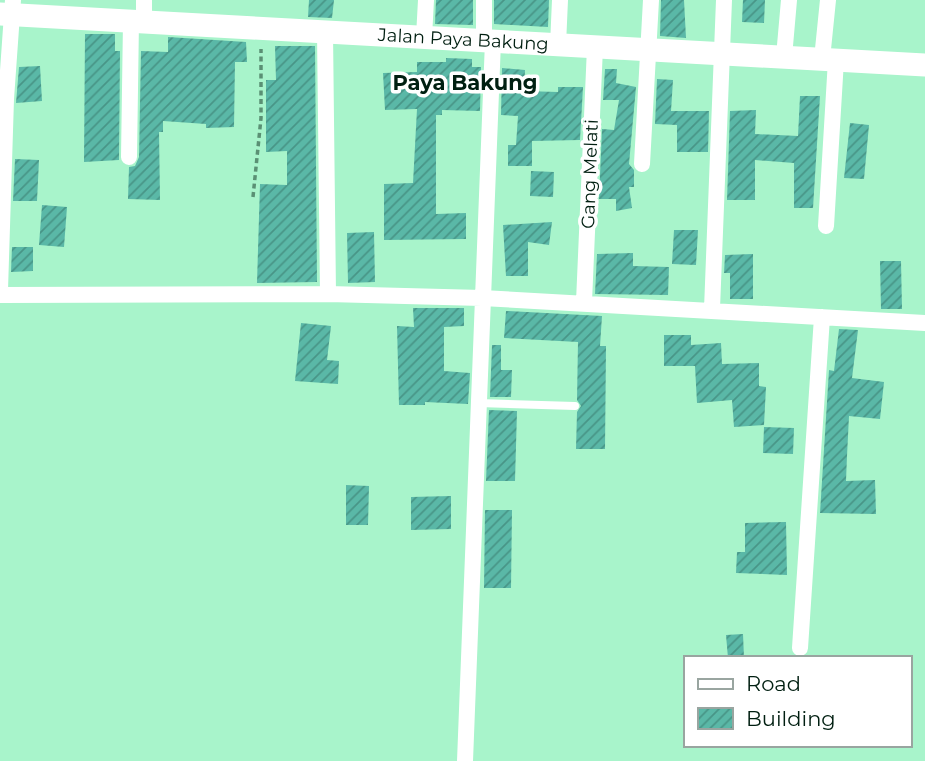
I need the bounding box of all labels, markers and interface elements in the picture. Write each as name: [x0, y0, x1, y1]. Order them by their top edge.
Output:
street label: Jalan Paya Bakung: [376, 24, 549, 55]
district label: Paya Bakung: [392, 70, 538, 95]
street label: Gang Melati: [577, 119, 603, 229]
legend: [684, 656, 911, 747]
text: Road: [746, 671, 801, 696]
text: Building: [746, 706, 836, 731]

